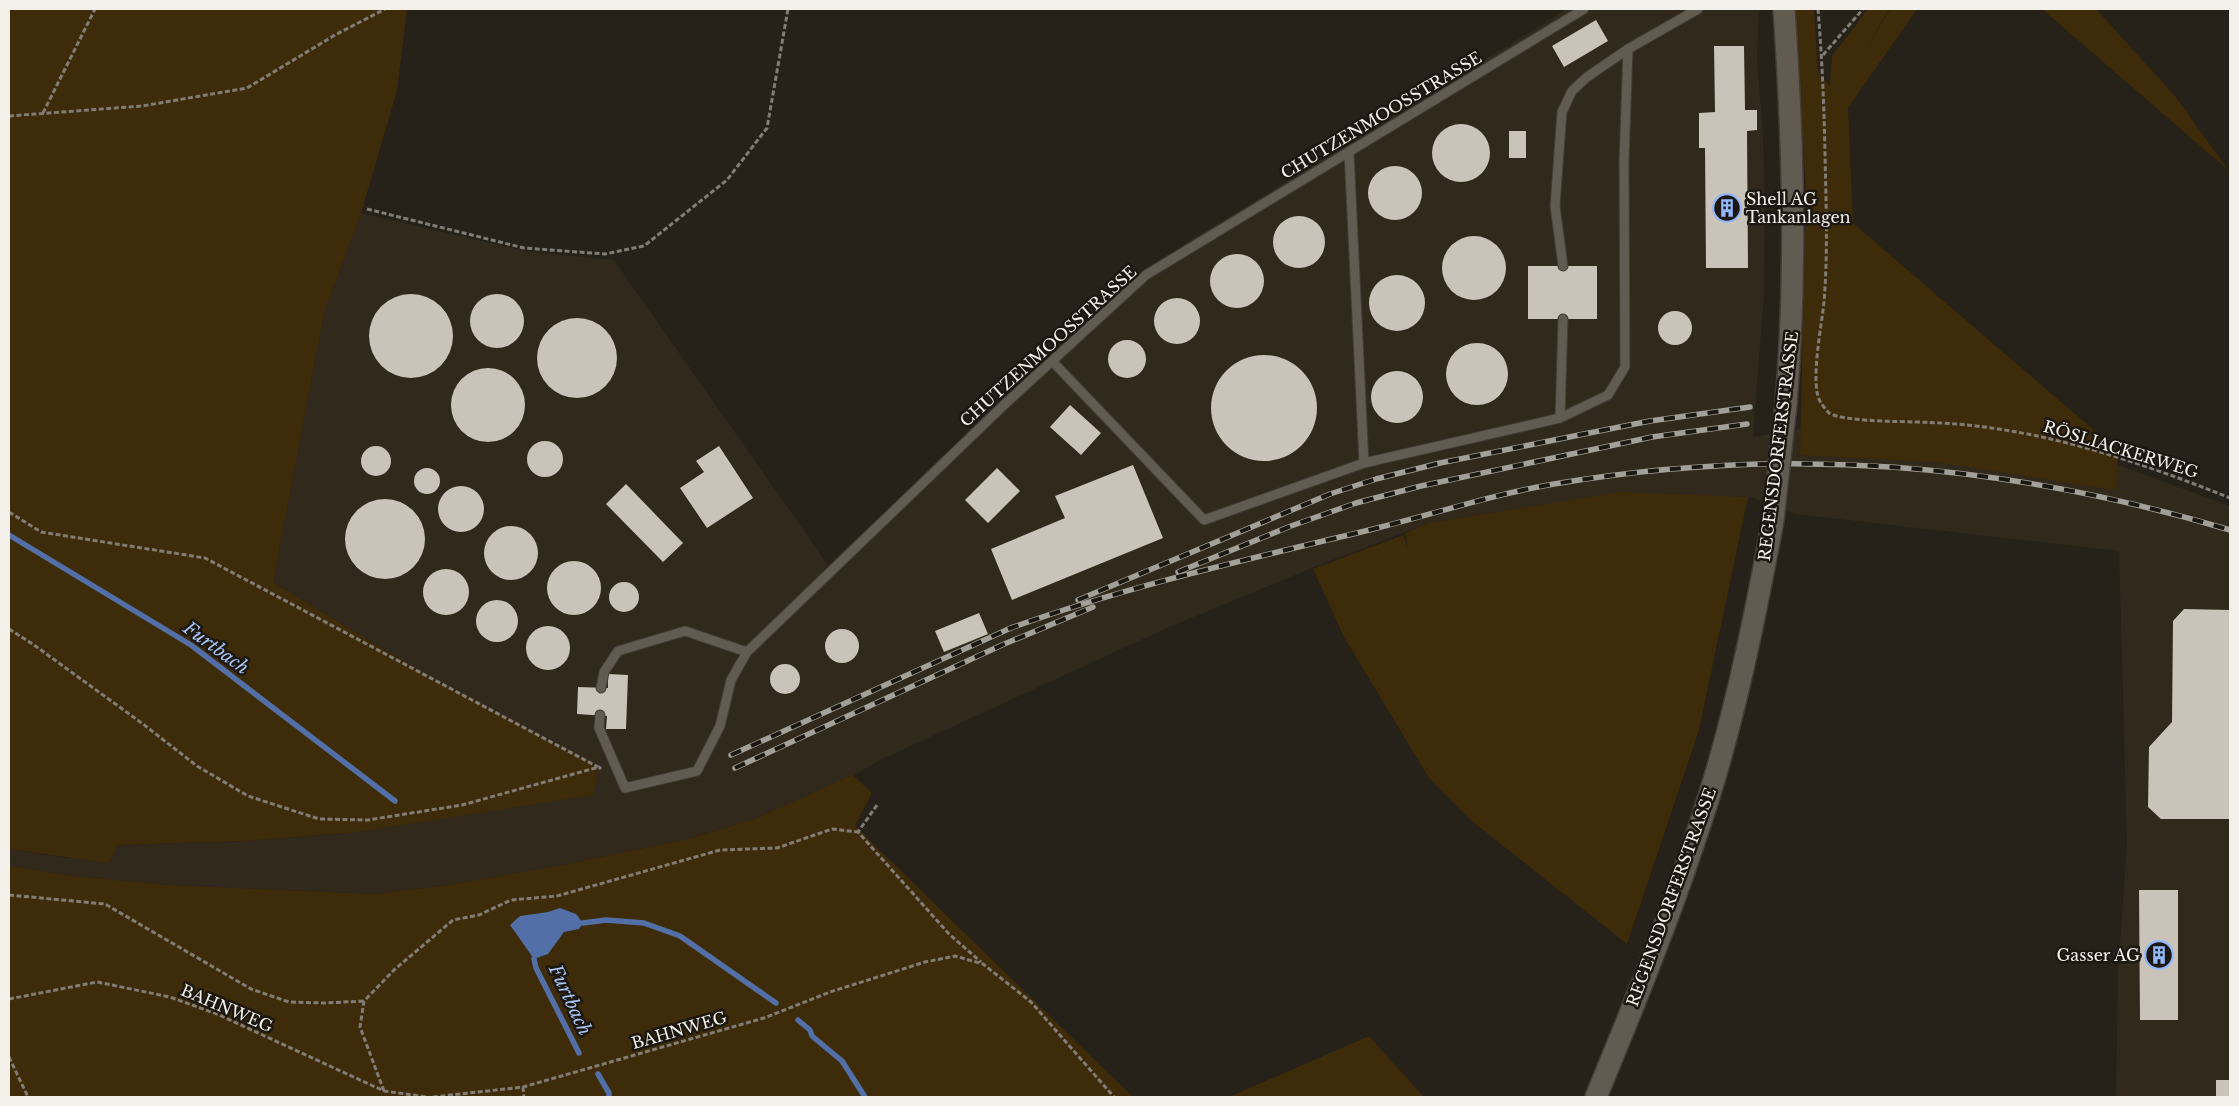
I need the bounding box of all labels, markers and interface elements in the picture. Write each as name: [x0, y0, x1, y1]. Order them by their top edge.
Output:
street label: CHUTZENMOOSSTRASSE: [1277, 47, 1485, 183]
place label: Shell AG Tankanlagen: [1746, 189, 1851, 227]
building icon: Shell AG Tankanlagen: [1712, 193, 1742, 223]
street label: CHUTZENMOOSSTRASSE: [956, 261, 1140, 431]
street label: REGENSDORFERSTRASSE: [1754, 330, 1802, 562]
street label: RÖSLIACKERWEG: [2041, 416, 2201, 482]
water label: Furtbach: [178, 616, 253, 679]
street label: REGENSDORFERSTRASSE: [1622, 785, 1720, 1009]
building icon: Gasser AG: [2144, 940, 2174, 970]
place label: Gasser AG: [2056, 945, 2140, 965]
water label: Furtbach: [544, 960, 596, 1039]
street label: BAHNWEG: [178, 980, 276, 1036]
street label: BAHNWEG: [629, 1007, 729, 1053]

